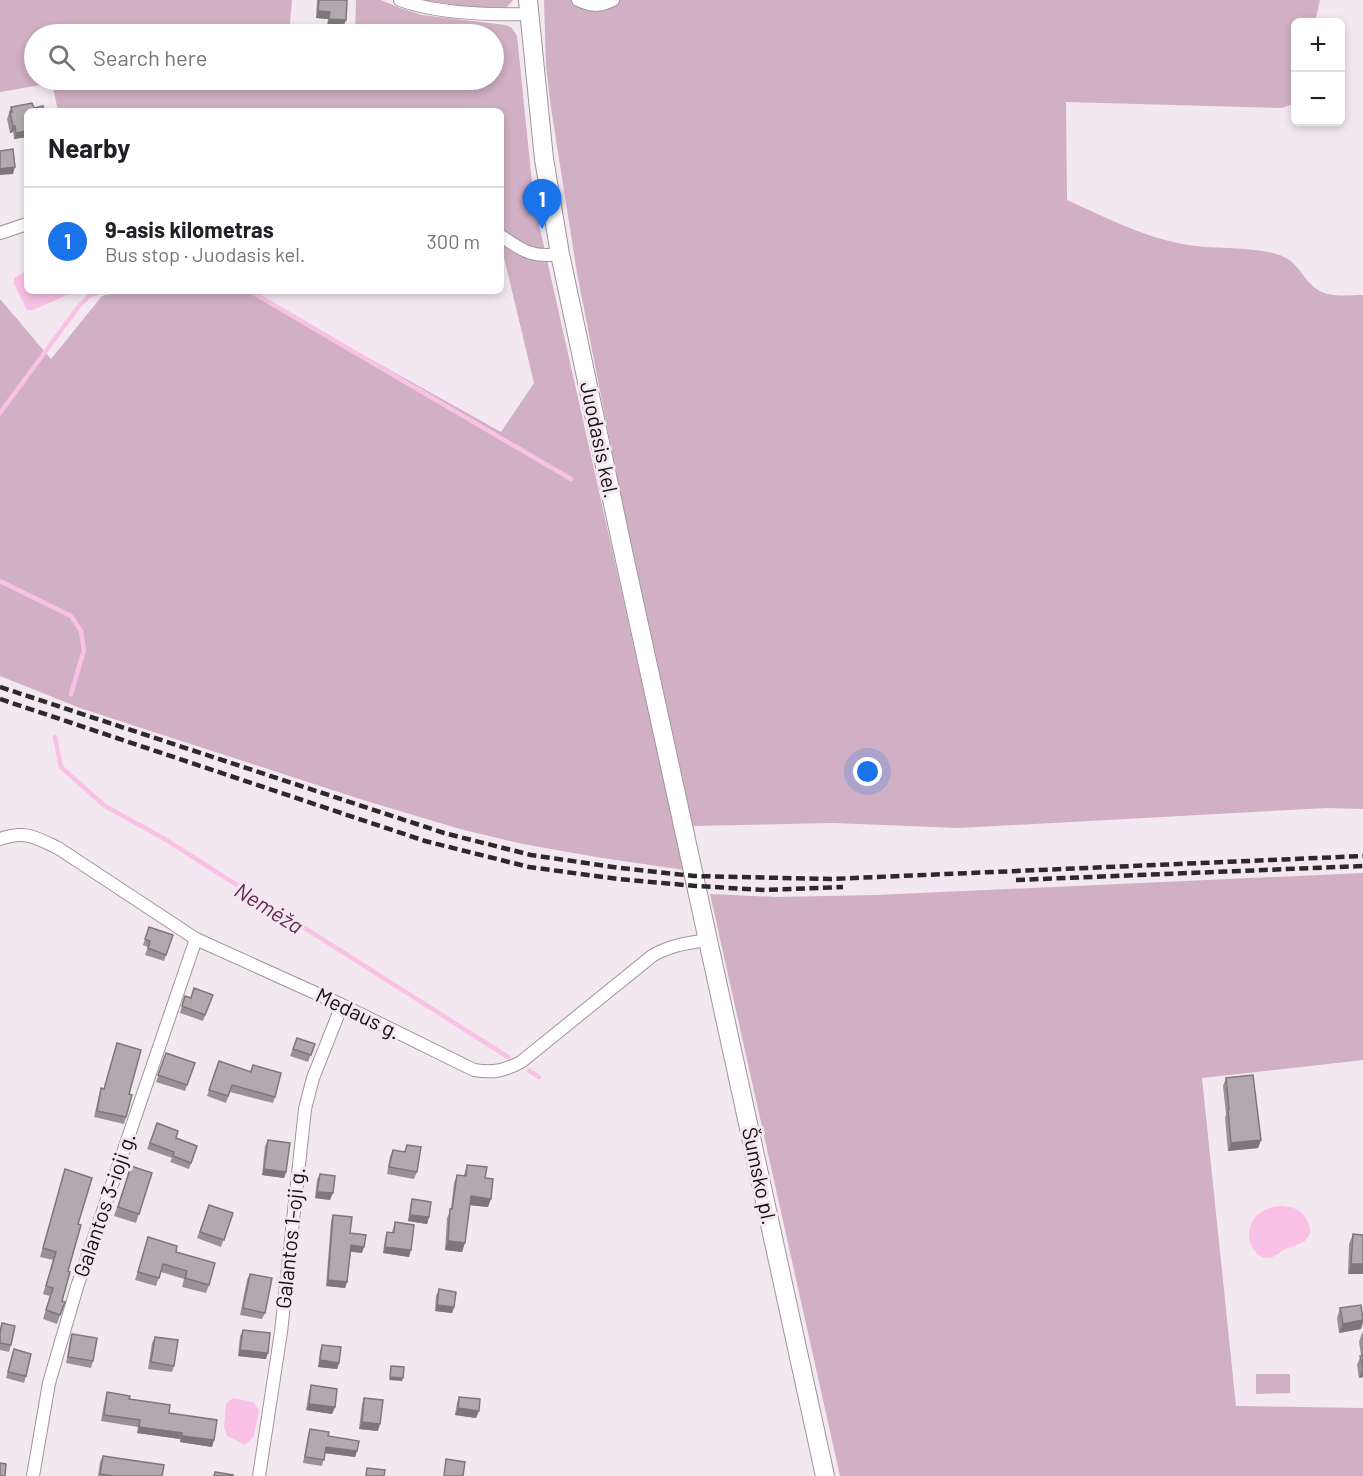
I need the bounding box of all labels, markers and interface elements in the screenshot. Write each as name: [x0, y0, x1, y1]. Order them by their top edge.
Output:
map controls: [1291, 18, 1345, 126]
button: +: [1291, 18, 1345, 72]
search box: [24, 24, 504, 90]
icon: search: [45, 41, 78, 74]
text: Search here: [93, 44, 207, 70]
button: −: [1291, 72, 1345, 126]
text: Nearby: [48, 132, 130, 163]
pin: 1: [522, 180, 562, 229]
text: 9-asis kilometras: [105, 216, 274, 242]
text: 1: [64, 229, 71, 253]
text: 300 m: [427, 229, 480, 253]
text: Bus stop · Juodasis kel.: [105, 242, 305, 266]
street label: Juodasis kel.: [576, 379, 625, 500]
your location: [853, 757, 882, 786]
water label: Nemėža: [230, 876, 309, 938]
street label: Medaus g.: [312, 981, 405, 1044]
street label: Šumsko pl.: [738, 1125, 783, 1227]
street label: Galantos 3-ioji g.: [67, 1129, 140, 1280]
street label: Galantos 1-oji g.: [270, 1166, 309, 1310]

